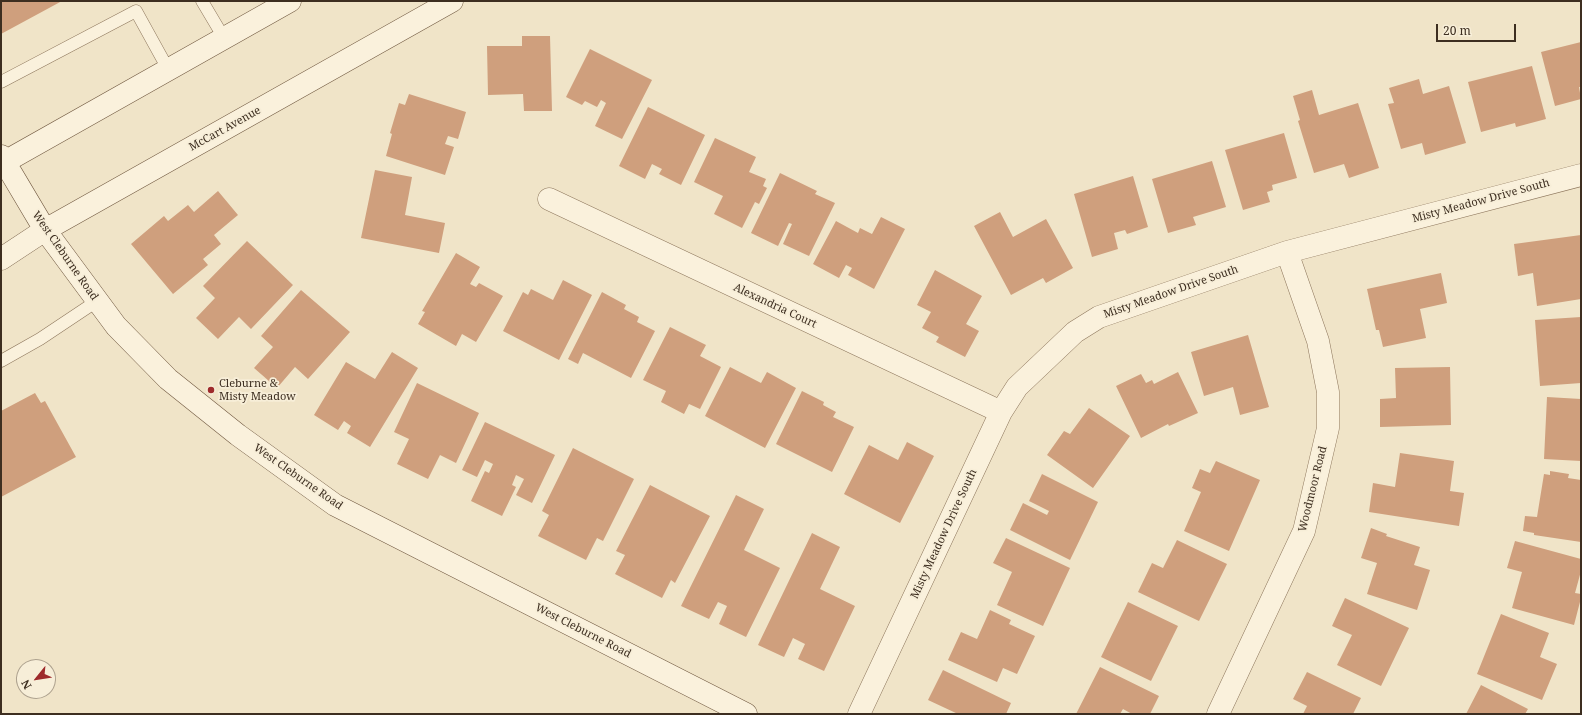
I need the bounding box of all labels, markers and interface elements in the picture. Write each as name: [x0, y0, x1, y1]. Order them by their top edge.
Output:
scale bar: [1438, 16, 1518, 42]
text: 20 m: [1443, 22, 1471, 39]
street label: McCart Avenue: [187, 104, 263, 154]
street label: Misty Meadow Drive South: [1411, 176, 1551, 226]
street label: West Cleburne Road: [29, 209, 101, 303]
street label: Misty Meadow Drive South: [1102, 263, 1240, 321]
street label: Alexandria Court: [731, 281, 819, 331]
place label: Cleburne & Misty Meadow: [219, 377, 296, 403]
marker: Cleburne & Misty Meadow: [206, 385, 216, 395]
street label: West Cleburne Road: [251, 441, 345, 513]
street label: Woodmoor Road: [1296, 445, 1330, 533]
street label: Misty Meadow Drive South: [908, 467, 980, 601]
street label: West Cleburne Road: [533, 601, 633, 661]
north arrow: [16, 659, 56, 699]
text: N: [17, 677, 35, 692]

